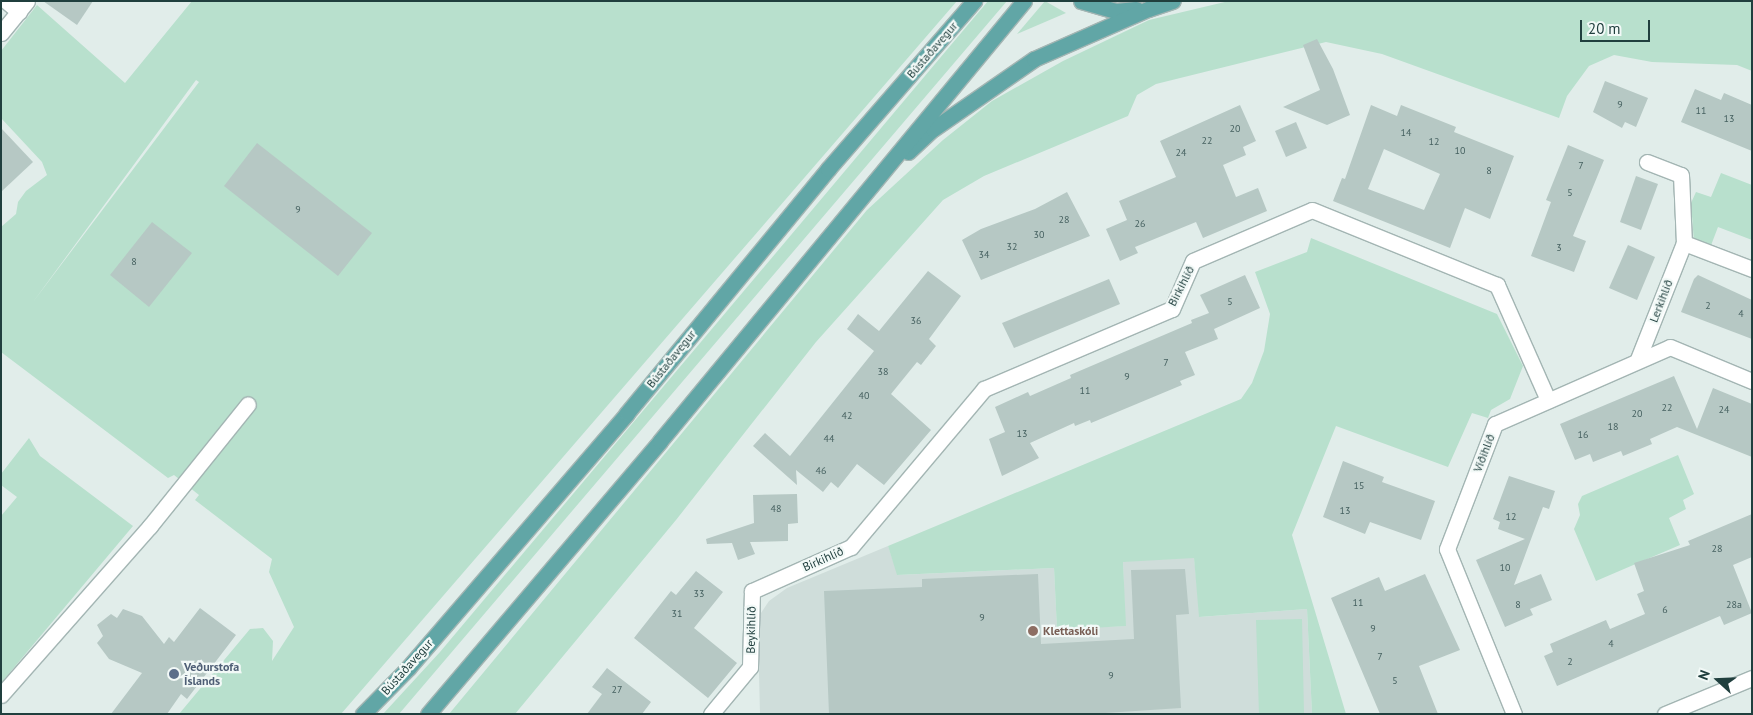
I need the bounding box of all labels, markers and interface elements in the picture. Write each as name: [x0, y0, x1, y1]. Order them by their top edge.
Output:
scale bar: [1583, 10, 1653, 42]
street label: Bústaðavegur: [904, 19, 960, 81]
text: 20 m: [1588, 19, 1621, 38]
house number: 9: [1617, 99, 1623, 111]
house number: 11: [1696, 105, 1706, 117]
house number: 13: [1724, 113, 1734, 125]
house number: 20: [1230, 123, 1240, 135]
house number: 14: [1401, 127, 1411, 139]
house number: 22: [1202, 135, 1212, 147]
house number: 12: [1429, 136, 1439, 148]
house number: 10: [1455, 145, 1465, 157]
house number: 24: [1176, 147, 1186, 159]
house number: 7: [1578, 160, 1584, 172]
house number: 8: [1486, 165, 1492, 177]
house number: 5: [1567, 187, 1573, 199]
house number: 9: [295, 204, 301, 216]
house number: 28: [1059, 214, 1069, 226]
house number: 26: [1135, 218, 1145, 230]
house number: 30: [1034, 229, 1044, 241]
house number: 32: [1007, 241, 1017, 253]
house number: 3: [1556, 242, 1562, 254]
house number: 34: [979, 249, 989, 261]
house number: 8: [131, 256, 137, 268]
street label: Birkihlíð: [1165, 263, 1197, 309]
street label: Lerkihlíð: [1646, 278, 1676, 324]
house number: 5: [1227, 296, 1233, 308]
house number: 2: [1705, 300, 1711, 312]
house number: 4: [1738, 308, 1744, 320]
house number: 36: [911, 315, 921, 327]
street label: Bústaðavegur: [643, 327, 699, 391]
house number: 7: [1163, 357, 1169, 369]
house number: 38: [878, 366, 888, 378]
house number: 9: [1124, 371, 1130, 383]
house number: 11: [1080, 385, 1090, 397]
house number: 40: [859, 390, 869, 402]
house number: 22: [1662, 402, 1672, 414]
house number: 24: [1719, 404, 1729, 416]
house number: 20: [1632, 408, 1642, 420]
house number: 42: [842, 410, 852, 422]
house number: 18: [1608, 421, 1618, 433]
house number: 13: [1017, 428, 1027, 440]
house number: 16: [1578, 429, 1588, 441]
street label: Víðihlíð: [1470, 432, 1498, 474]
house number: 44: [824, 433, 834, 445]
house number: 46: [816, 465, 826, 477]
house number: 15: [1354, 480, 1364, 492]
house number: 48: [771, 503, 781, 515]
house number: 13: [1340, 505, 1350, 517]
house number: 12: [1506, 511, 1516, 523]
house number: 28: [1712, 543, 1722, 555]
street label: Birkihlíð: [800, 544, 846, 574]
house number: 10: [1500, 562, 1510, 574]
house number: 33: [694, 588, 704, 600]
house number: 11: [1353, 597, 1363, 609]
house number: 8: [1515, 599, 1521, 611]
house number: 28a: [1726, 599, 1742, 611]
house number: 6: [1662, 604, 1668, 616]
street label: Beykihlíð: [743, 606, 759, 654]
house number: 31: [672, 608, 682, 620]
house number: 9: [979, 612, 985, 624]
house number: 9: [1370, 623, 1376, 635]
place label: Klettaskóli: [1043, 624, 1098, 638]
marker: Klettaskóli: [1027, 625, 1039, 637]
street label: Bústaðavegur: [378, 636, 436, 698]
house number: 4: [1608, 638, 1614, 650]
house number: 7: [1377, 651, 1383, 663]
north arrow: [1693, 655, 1743, 705]
house number: 2: [1567, 656, 1573, 668]
place label: Veðurstofa Íslands: [184, 660, 239, 688]
text: N: [1694, 667, 1714, 682]
marker: Veðurstofa Íslands: [168, 668, 180, 680]
house number: 9: [1108, 670, 1114, 682]
house number: 5: [1392, 675, 1398, 687]
house number: 27: [612, 684, 622, 696]

